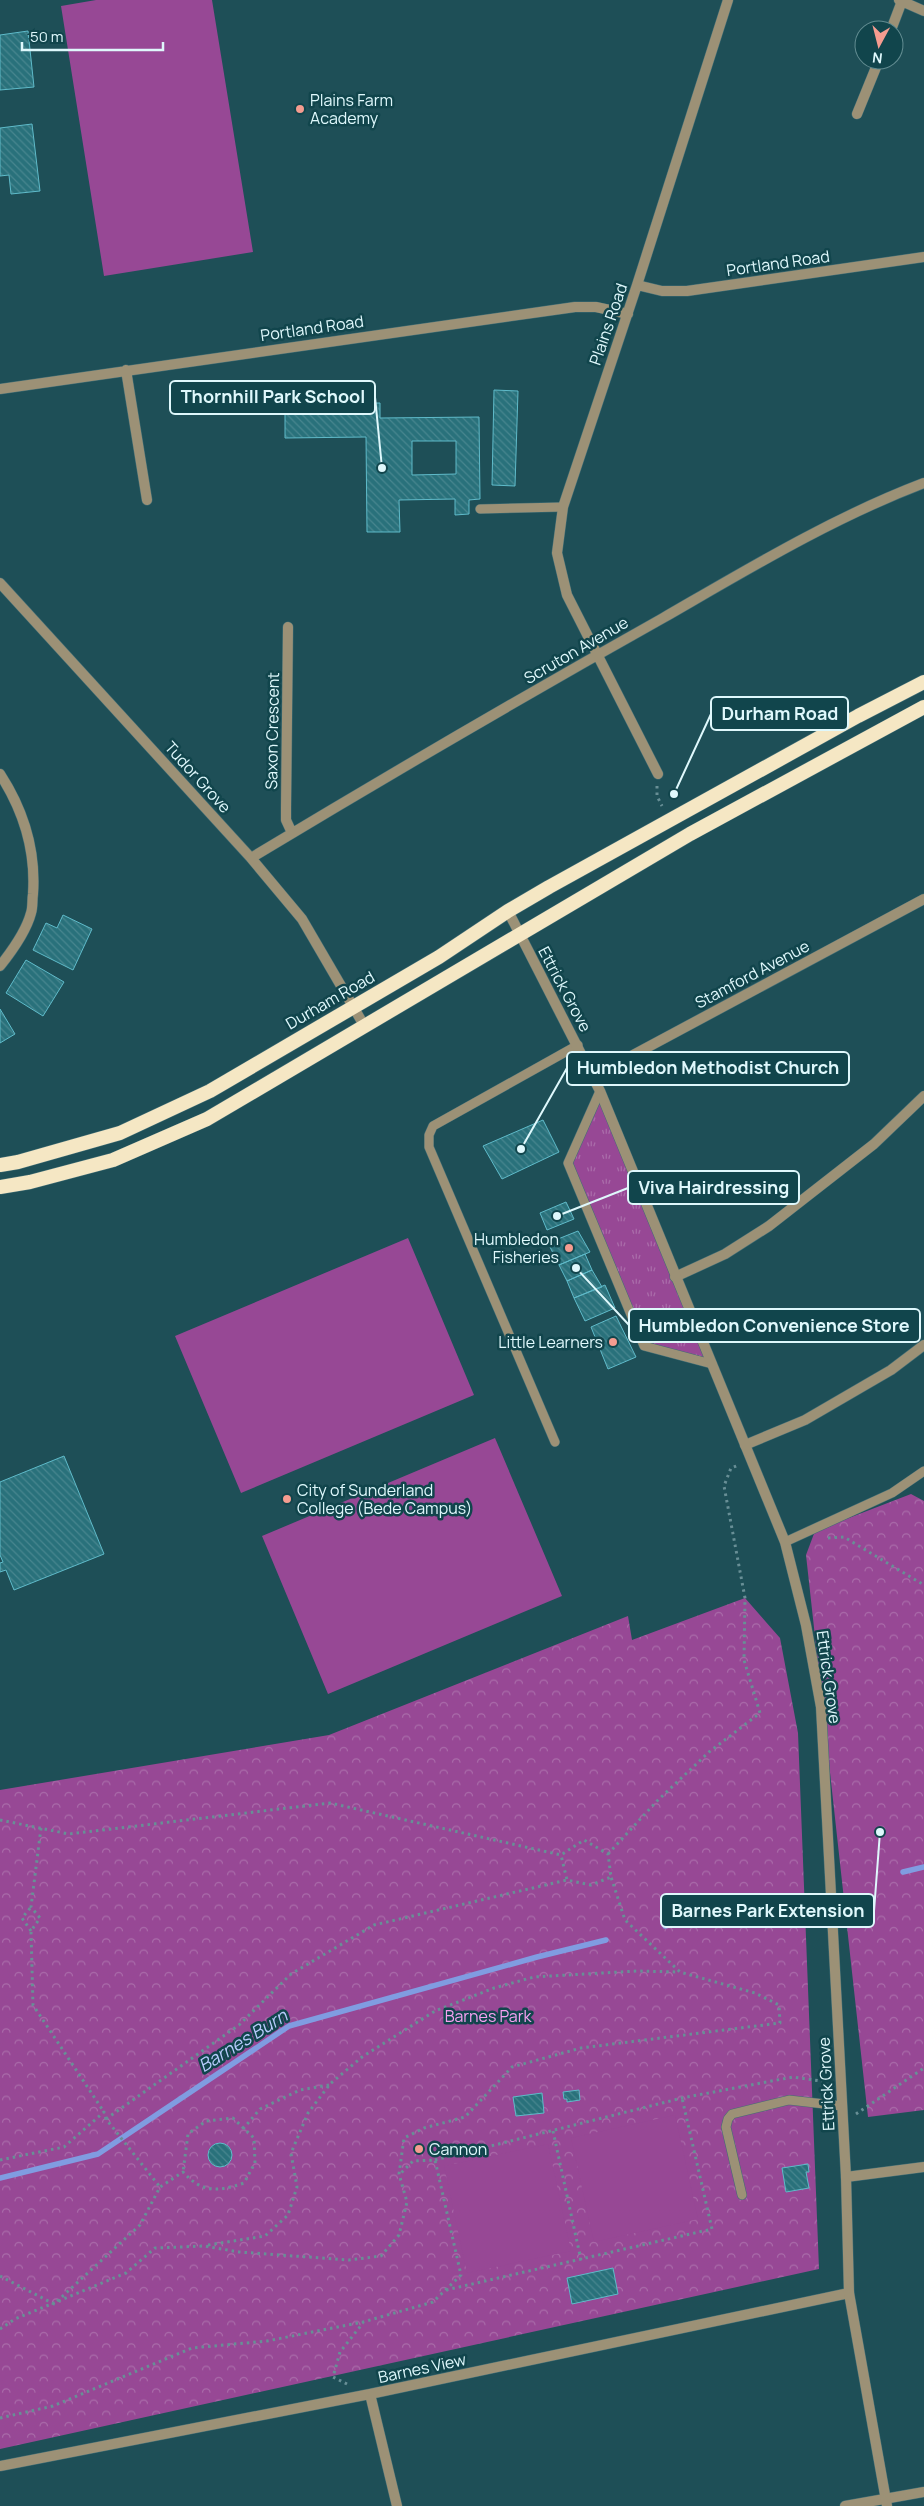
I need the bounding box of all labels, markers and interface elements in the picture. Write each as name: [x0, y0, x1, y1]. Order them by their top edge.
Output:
scale bar: [22, 20, 164, 52]
north arrow: [854, 20, 904, 70]
text: 50 m: [30, 26, 64, 47]
text: N: [871, 48, 884, 68]
place label: Plains Farm Academy: [310, 89, 393, 129]
marker: Plains Farm Academy: [294, 103, 306, 115]
street label: Portland Road: [725, 245, 831, 281]
street label: Plains Road: [584, 280, 632, 368]
street label: Portland Road: [259, 310, 365, 346]
callout: Thornhill Park School: [170, 381, 375, 414]
text: Thornhill Park School: [181, 384, 365, 408]
street label: Scruton Avenue: [520, 611, 632, 689]
street label: Saxon Crescent: [260, 672, 284, 790]
callout: Durham Road: [711, 697, 848, 730]
text: Durham Road: [722, 701, 838, 725]
street label: Tudor Grove: [160, 736, 236, 818]
street label: Stamford Avenue: [691, 935, 813, 1013]
street label: Ettrick Grove: [533, 942, 597, 1036]
street label: Durham Road: [282, 966, 378, 1034]
callout: Humbledon Methodist Church: [567, 1052, 849, 1085]
text: Humbledon Methodist Church: [577, 1055, 839, 1079]
callout: Viva Hairdressing: [628, 1171, 799, 1204]
text: Viva Hairdressing: [639, 1175, 789, 1199]
place label: Humbledon Fisheries: [474, 1228, 559, 1268]
marker: Humbledon Fisheries: [563, 1242, 575, 1254]
callout: Humbledon Convenience Store: [629, 1309, 920, 1342]
text: Humbledon Convenience Store: [639, 1313, 910, 1337]
place label: Little Learners: [498, 1331, 603, 1353]
marker: Little Learners: [607, 1336, 619, 1348]
place label: City of Sunderland College (Bede Campus): [297, 1479, 472, 1519]
marker: City of Sunderland College (Bede Campus): [281, 1493, 293, 1505]
street label: Ettrick Grove: [812, 1629, 846, 1725]
callout: Barnes Park Extension: [661, 1894, 874, 1927]
text: Barnes Park Extension: [671, 1898, 865, 1922]
water label: Barnes Burn: [193, 2003, 293, 2077]
park label: Barnes Park: [445, 2005, 532, 2027]
street label: Ettrick Grove: [813, 2037, 839, 2131]
place label: Cannon: [429, 2138, 487, 2160]
marker: Cannon: [413, 2143, 425, 2155]
street label: Barnes View: [376, 2348, 468, 2388]

